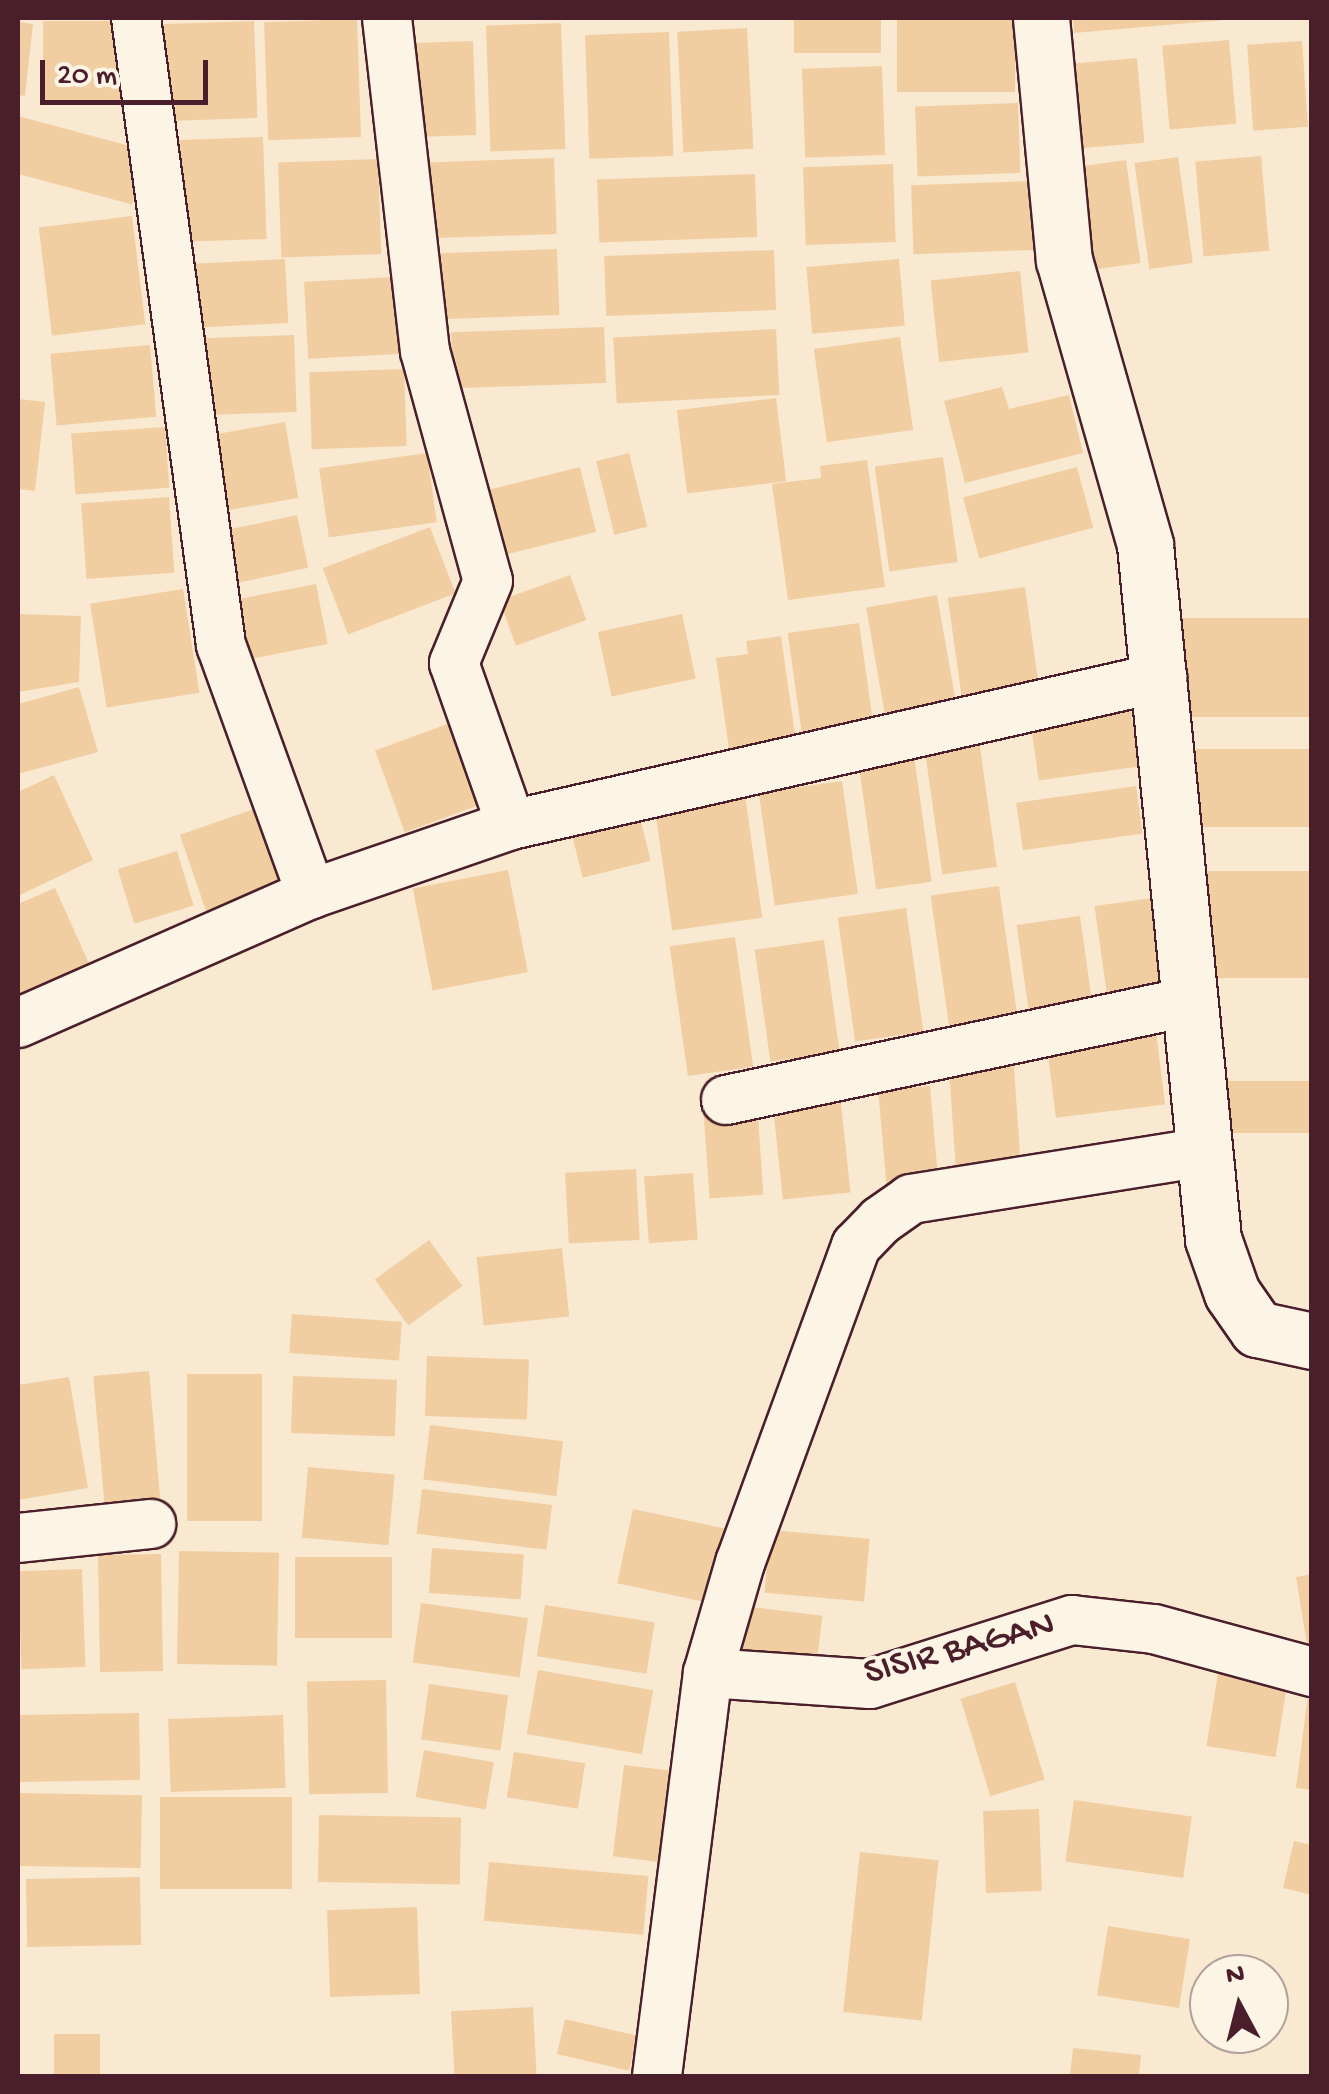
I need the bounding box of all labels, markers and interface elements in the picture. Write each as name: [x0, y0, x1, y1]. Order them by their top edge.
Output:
scale bar: [45, 40, 212, 102]
text: 20 m: [57, 60, 117, 95]
street label: SISIR BAGAN: [860, 1604, 1060, 1698]
north arrow: [1189, 1954, 1289, 2054]
text: N: [1224, 1958, 1247, 1993]

